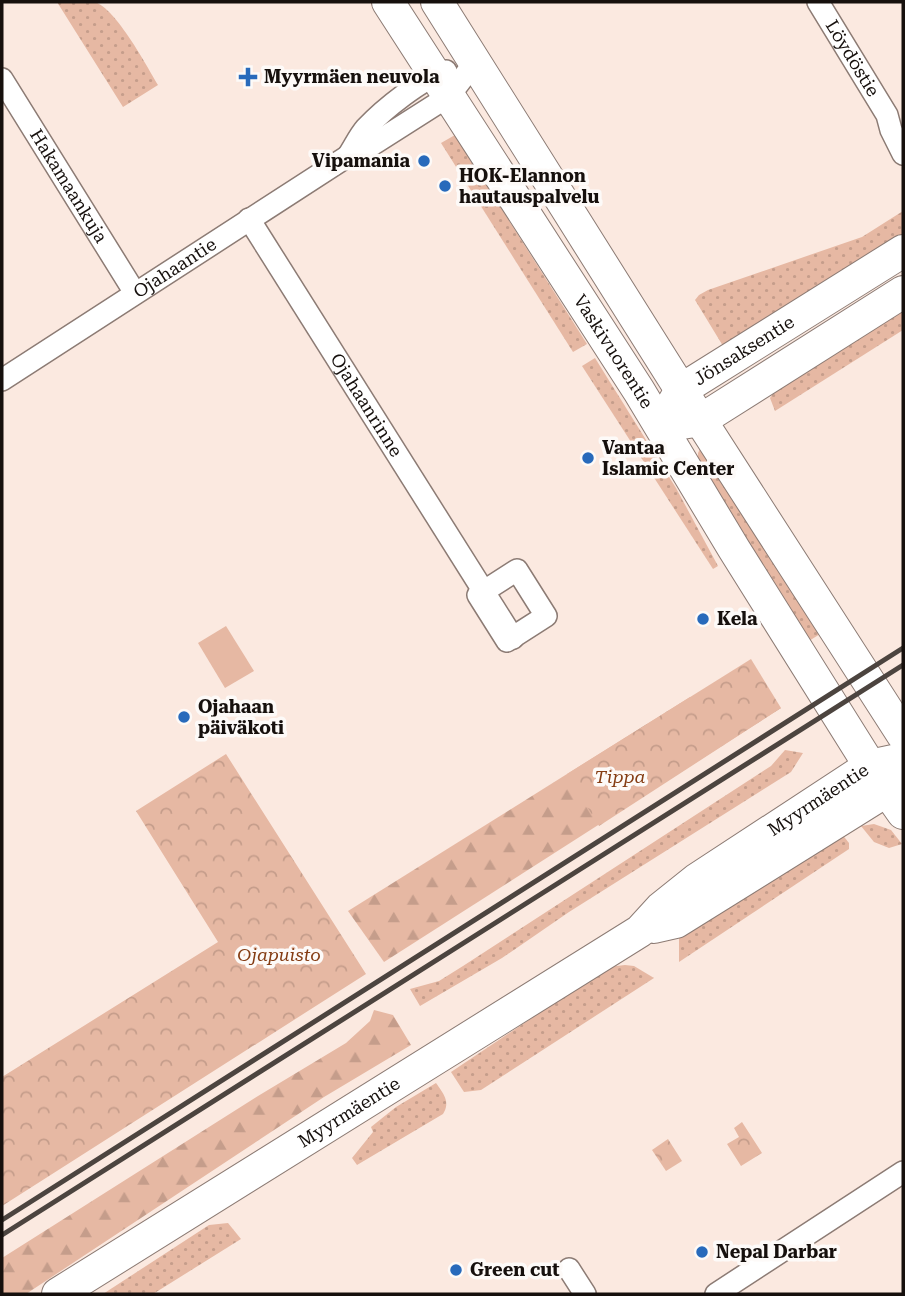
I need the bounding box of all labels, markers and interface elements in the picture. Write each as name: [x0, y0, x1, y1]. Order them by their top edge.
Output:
street label: Löydöstie: [822, 16, 884, 100]
place label: Myyrmäen neuvola: [264, 66, 440, 87]
marker: Myyrmäen neuvola: [238, 67, 258, 87]
street label: Hakamaankuja: [26, 125, 112, 247]
place label: Vipamania: [312, 150, 410, 171]
marker: Vipamania: [416, 153, 432, 169]
place label: HOK-Elannon hautauspalvelu: [459, 165, 600, 207]
marker: HOK-Elannon hautauspalvelu: [437, 178, 453, 194]
street label: Ojahaantie: [129, 233, 220, 302]
street label: Vaskivuorentie: [570, 291, 658, 412]
street label: Jönsaksentie: [690, 311, 798, 389]
street label: Ojahaanrinne: [326, 349, 407, 461]
place label: Vantaa Islamic Center: [602, 437, 735, 479]
marker: Vantaa Islamic Center: [580, 450, 596, 466]
place label: Kela: [717, 608, 758, 629]
marker: Kela: [695, 611, 711, 627]
place label: Ojahaan päiväkoti: [198, 696, 284, 738]
marker: Ojahaan päiväkoti: [176, 709, 192, 725]
street label: Myyrmäentie: [764, 759, 872, 840]
park label: Tippa: [595, 766, 646, 787]
park label: Ojapuisto: [237, 944, 321, 965]
street label: Myyrmäentie: [294, 1072, 404, 1152]
place label: Nepal Darbar: [716, 1241, 837, 1262]
marker: Nepal Darbar: [694, 1244, 710, 1260]
place label: Green cut: [470, 1259, 560, 1280]
marker: Green cut: [448, 1262, 464, 1278]

